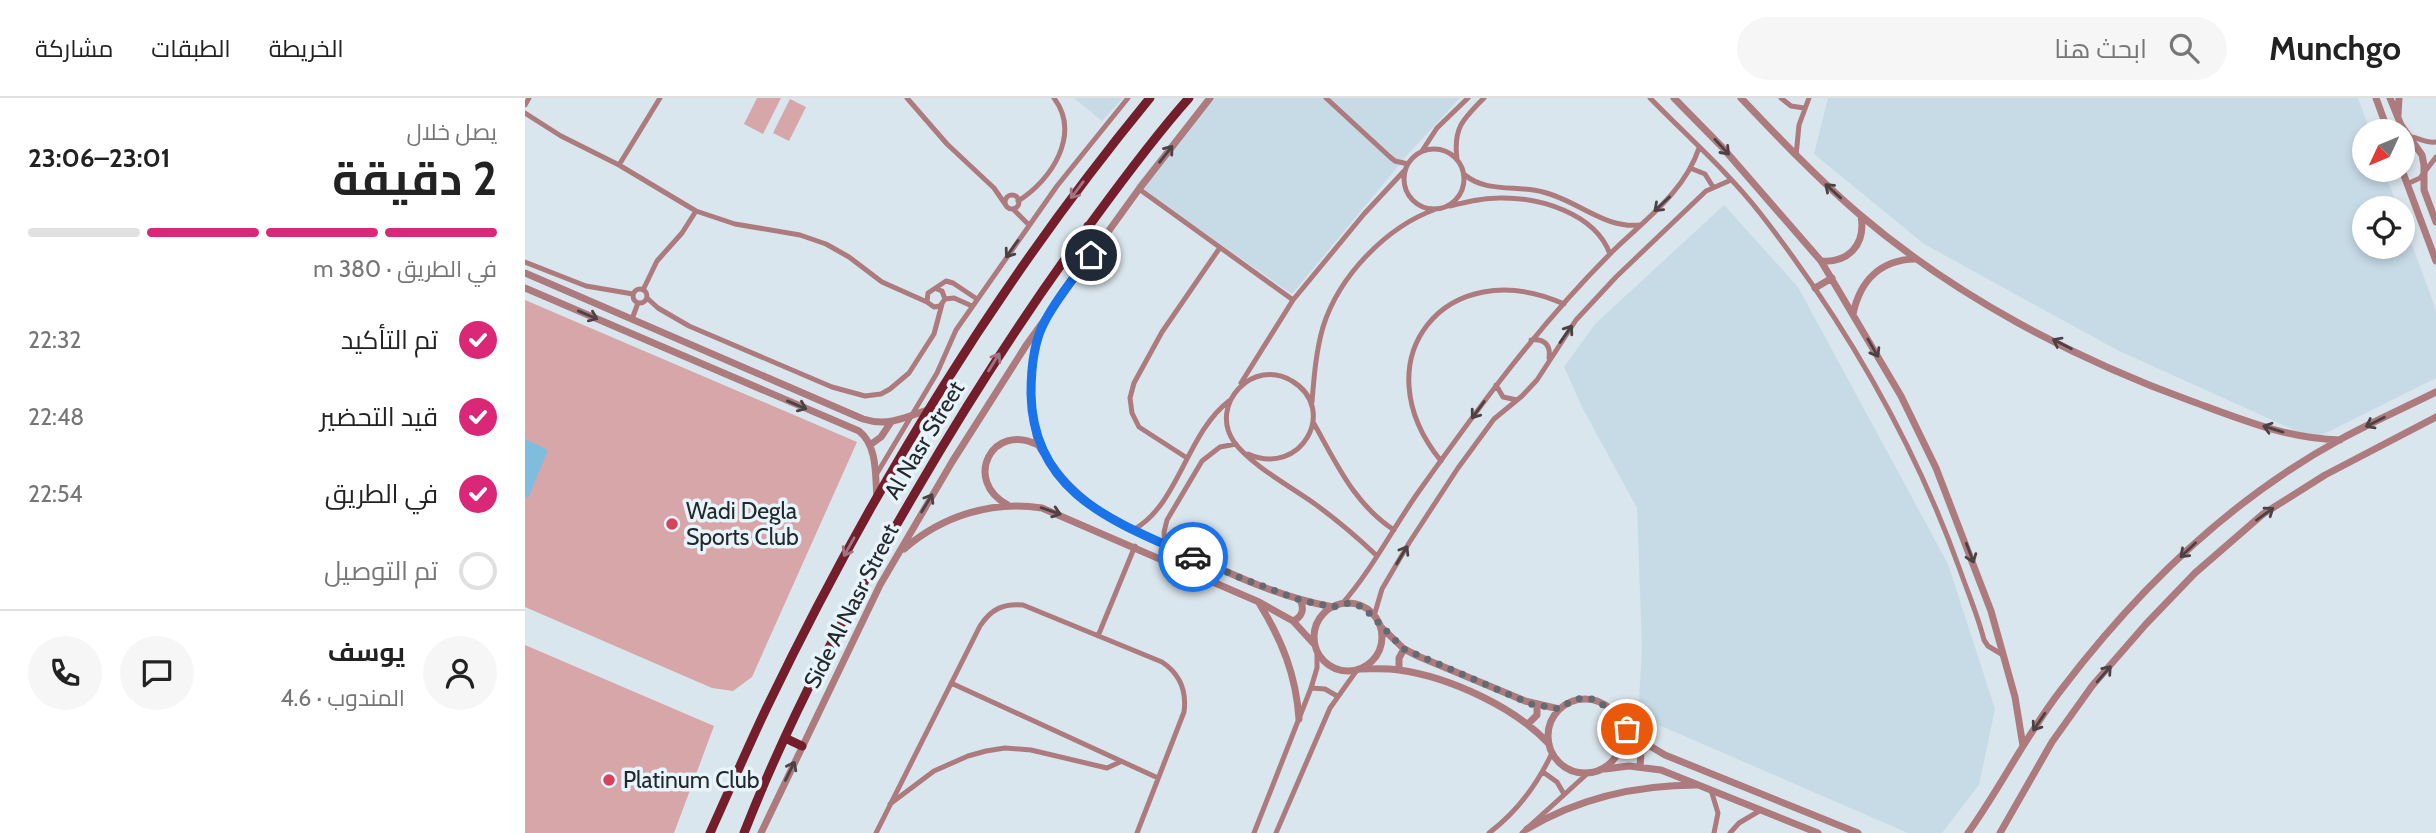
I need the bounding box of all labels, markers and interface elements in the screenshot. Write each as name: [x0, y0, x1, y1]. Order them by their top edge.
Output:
search box: [1737, 17, 2227, 80]
text: Munchgo: [2269, 28, 2401, 68]
icon: search: [2165, 29, 2203, 67]
text: ابحث هنا: [2054, 33, 2147, 65]
text: مشاركة: [35, 34, 113, 63]
text: الطبقات: [151, 34, 231, 63]
text: الخريطة: [269, 34, 344, 63]
text: يصل خلال: [406, 118, 497, 146]
north arrow: [2352, 119, 2415, 182]
map controls: [2352, 119, 2415, 259]
one-way arrow: [1713, 138, 1730, 155]
text: 23:01–23:06: [28, 142, 170, 174]
one-way arrow: [1159, 146, 1174, 164]
text: 2 دقيقة: [332, 151, 497, 207]
one-way arrow: [1069, 180, 1084, 198]
one-way arrow: [1824, 183, 1842, 199]
one-way arrow: [1654, 196, 1671, 213]
button: locate: [2352, 196, 2415, 259]
pin: [1061, 225, 1121, 285]
icon: home: [1072, 236, 1110, 274]
one-way arrow: [1005, 239, 1019, 258]
text: في الطريق · 380 m: [313, 255, 497, 283]
one-way arrow: [576, 309, 598, 322]
icon: check: [459, 321, 497, 359]
text: تم التأكيد: [341, 324, 438, 356]
one-way arrow: [1559, 325, 1573, 344]
text: 22:32: [28, 326, 81, 354]
one-way arrow: [1866, 337, 1880, 357]
one-way arrow: [2052, 337, 2073, 351]
one-way arrow: [987, 353, 1001, 373]
street label: Al Nasr Street: [878, 376, 970, 504]
icon: check: [459, 398, 497, 436]
one-way arrow: [785, 399, 807, 412]
one-way arrow: [1470, 400, 1485, 419]
text: قيد التحضير: [320, 401, 438, 433]
text: 22:48: [28, 403, 84, 431]
one-way arrow: [2365, 416, 2386, 430]
one-way arrow: [2262, 422, 2284, 435]
icon: check: [459, 475, 497, 513]
text: في الطريق: [325, 478, 438, 510]
text: 22:54: [28, 480, 83, 508]
one-way arrow: [921, 494, 935, 514]
place label: Wadi Degla Sports Club: [686, 497, 799, 551]
one-way arrow: [1039, 506, 1061, 518]
one-way arrow: [2255, 506, 2273, 521]
marker: Wadi Degla Sports Club: [664, 516, 680, 532]
street label: Side Al Nasr Street: [798, 519, 905, 693]
courier: [1158, 522, 1228, 592]
one-way arrow: [842, 536, 856, 556]
icon: car: [1174, 538, 1212, 576]
one-way arrow: [1965, 541, 1977, 563]
one-way arrow: [2179, 542, 2197, 558]
one-way arrow: [1396, 545, 1410, 565]
text: تم التوصيل: [324, 555, 438, 587]
button: phone: [28, 636, 102, 710]
button: chat: [120, 636, 194, 710]
text: يوسف: [328, 636, 405, 668]
button: person: [423, 636, 497, 710]
one-way arrow: [2096, 665, 2112, 683]
text: المندوب · 4.6: [281, 684, 405, 712]
pin: [1597, 699, 1657, 759]
icon: bag: [1608, 710, 1646, 748]
one-way arrow: [2032, 711, 2046, 731]
one-way arrow: [784, 761, 797, 782]
place label: Platinum Club: [623, 766, 760, 794]
marker: Platinum Club: [601, 772, 617, 788]

